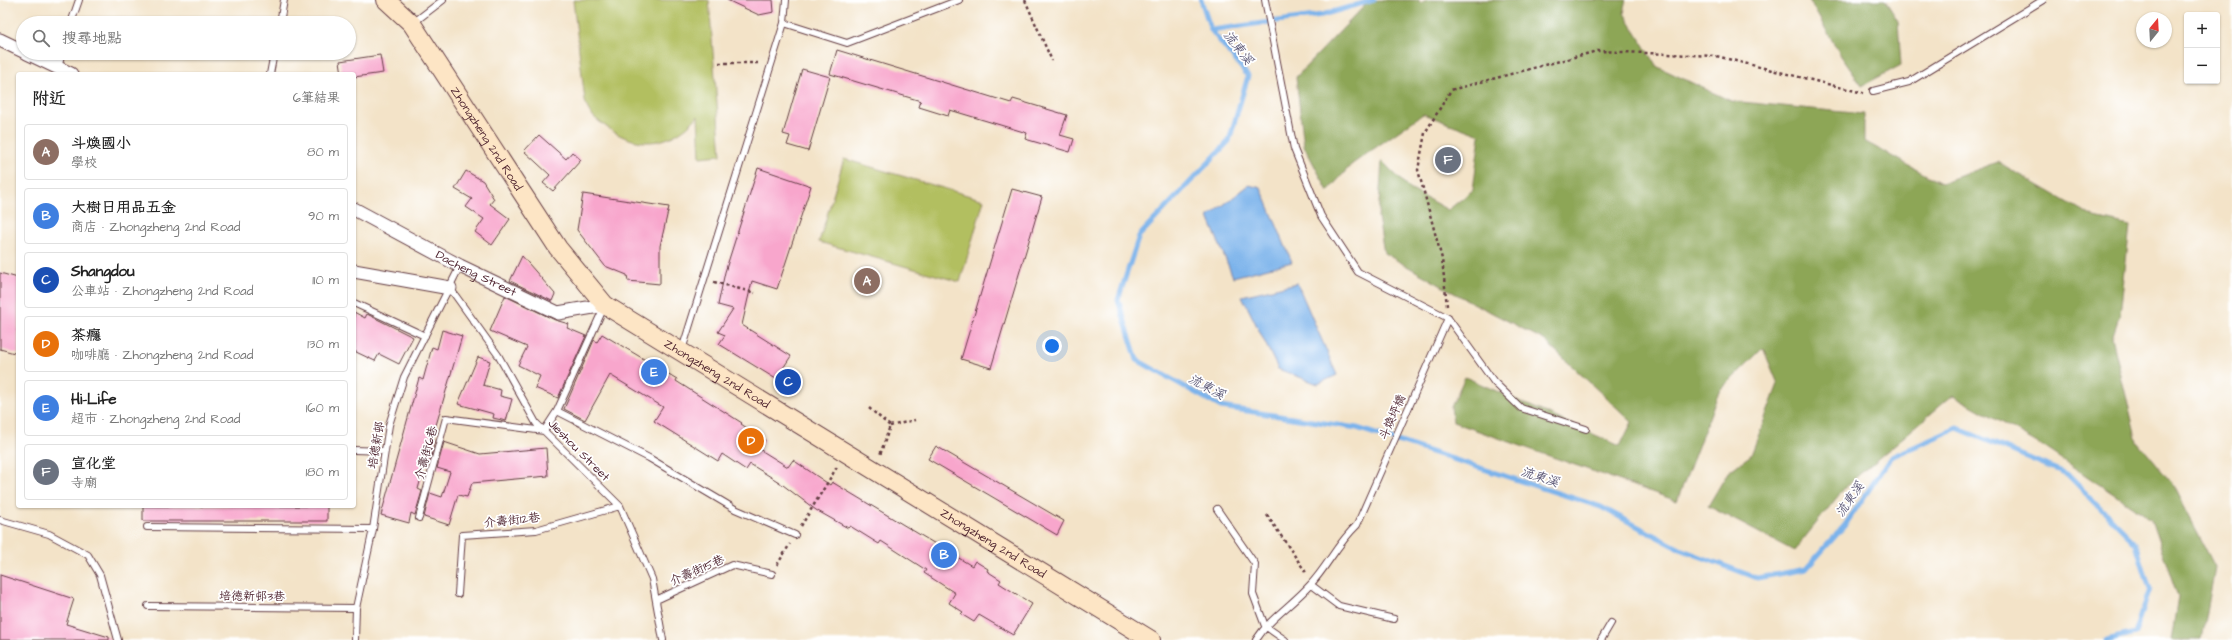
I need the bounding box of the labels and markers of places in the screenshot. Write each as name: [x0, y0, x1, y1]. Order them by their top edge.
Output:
pin: F: [1435, 145, 1461, 175]
pin: A: [854, 266, 880, 296]
pin: E: [641, 357, 667, 387]
pin: C: [775, 367, 801, 397]
pin: D: [738, 426, 764, 456]
pin: B: [931, 540, 957, 570]

